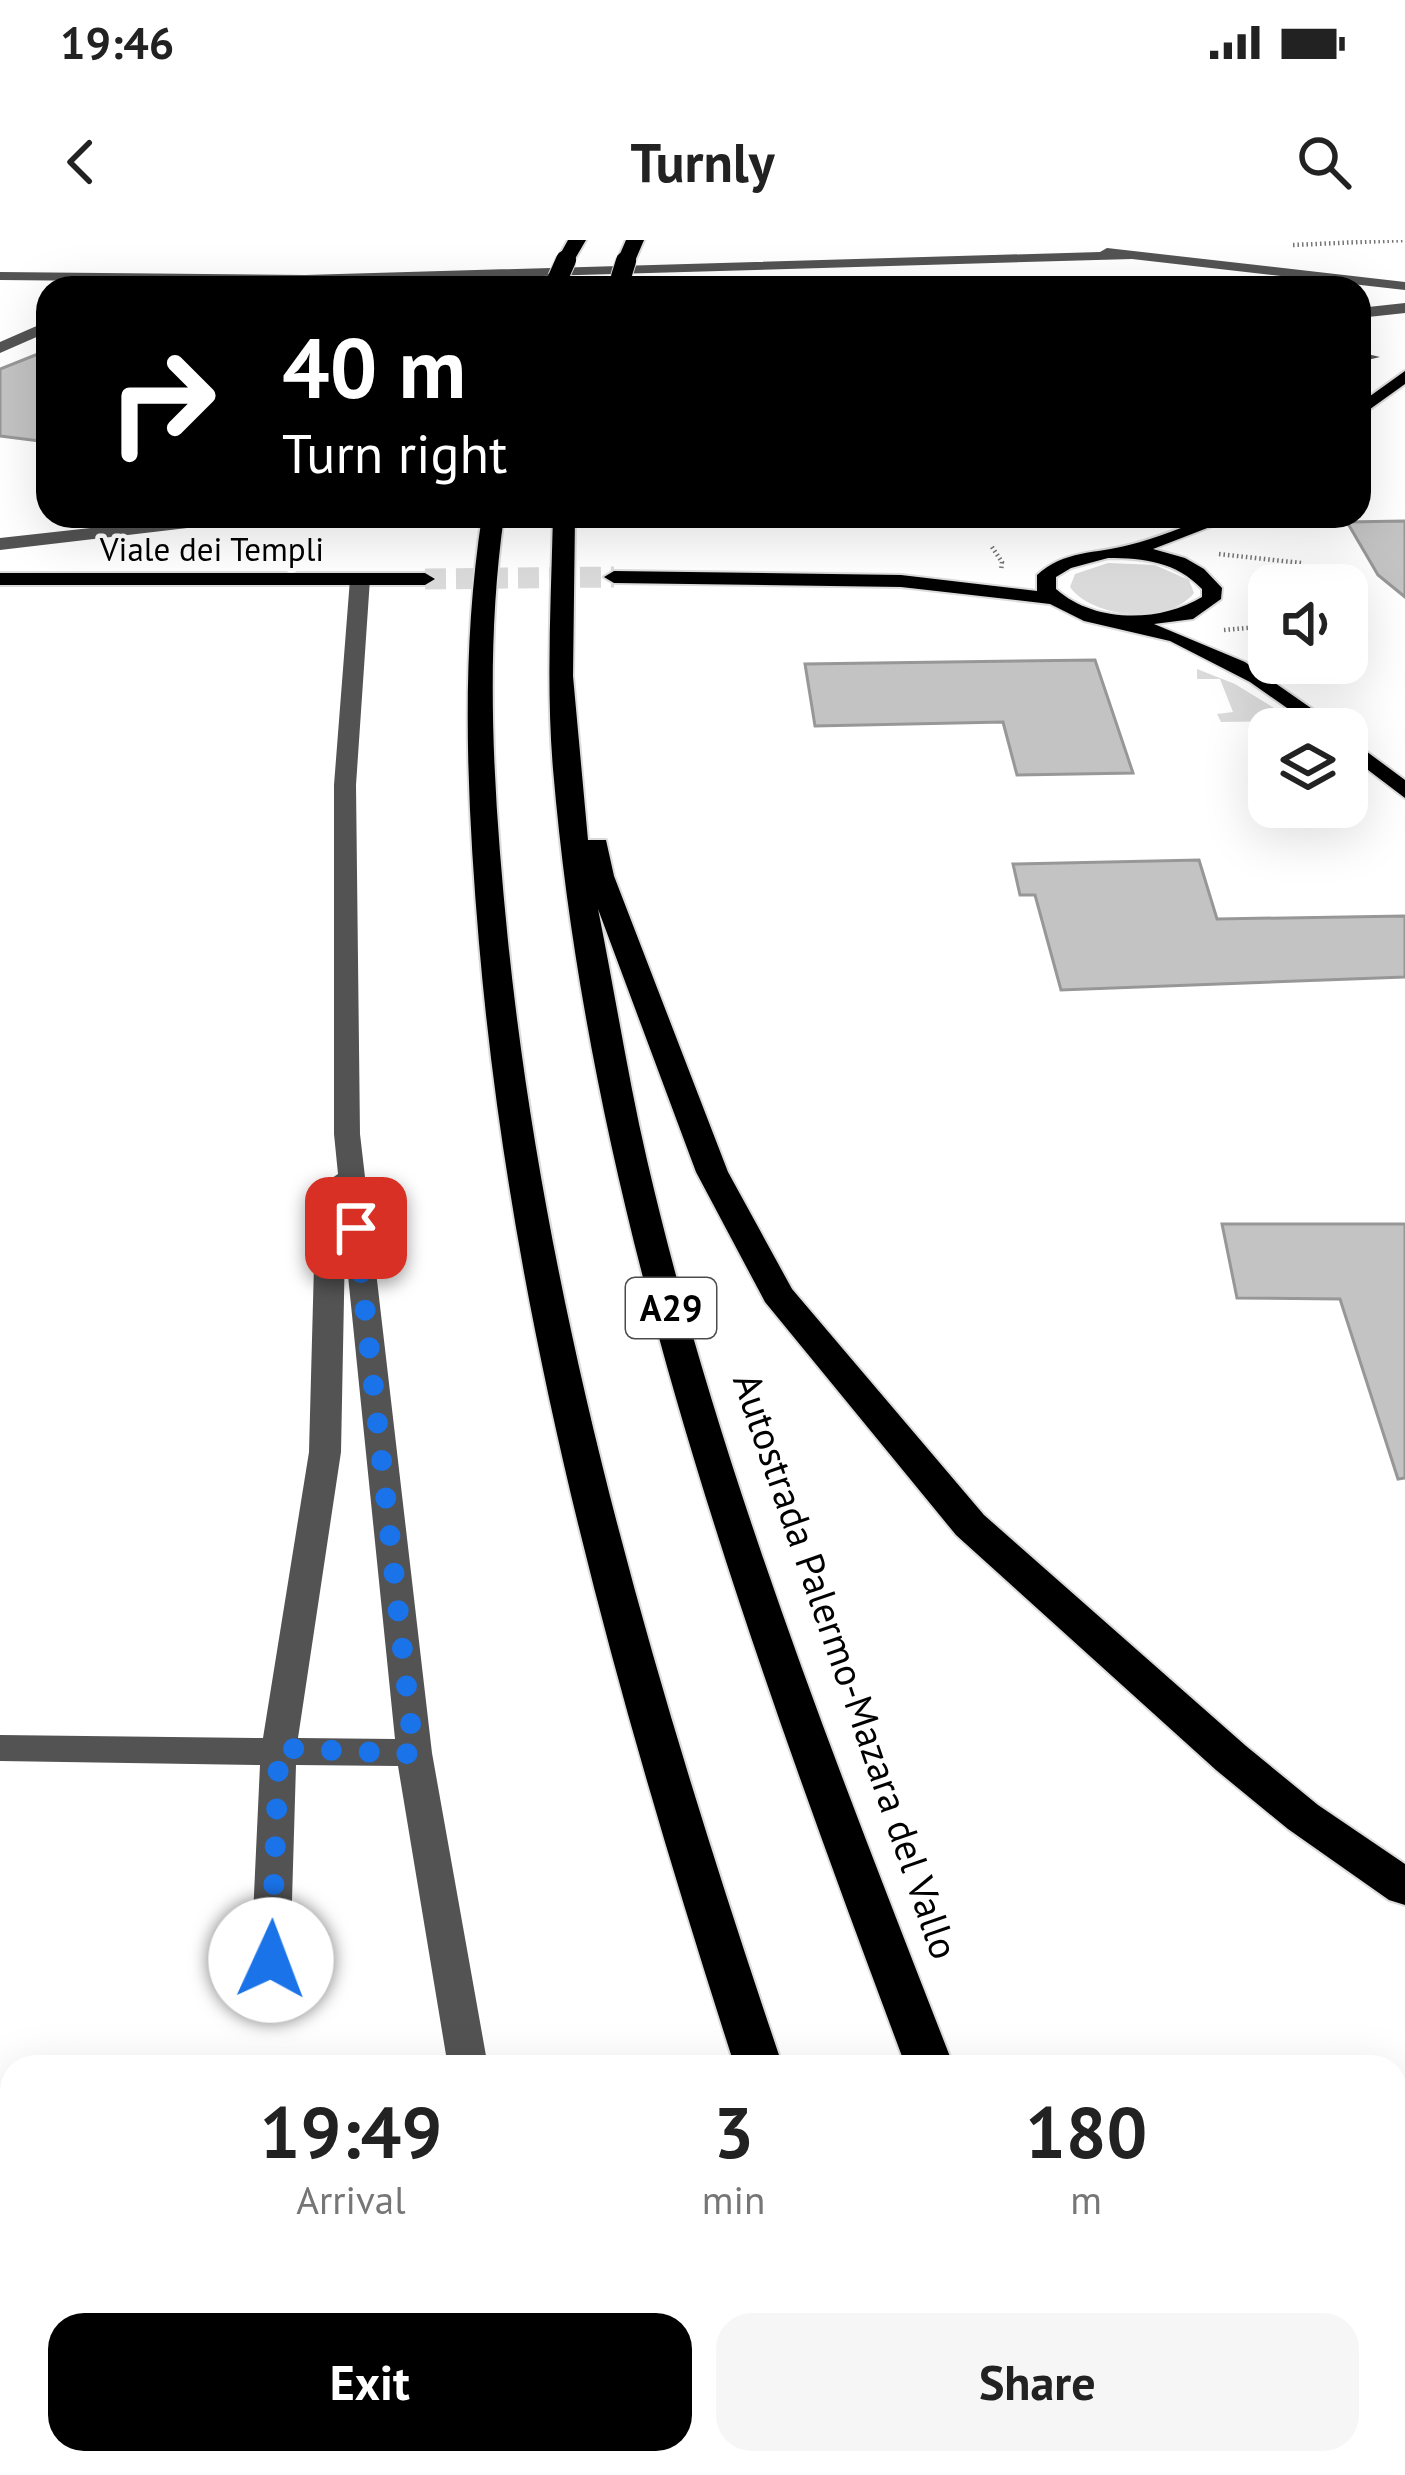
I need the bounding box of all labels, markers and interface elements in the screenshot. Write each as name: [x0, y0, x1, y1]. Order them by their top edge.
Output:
text: 19:46: [60, 13, 174, 71]
text: Turnly: [630, 127, 775, 197]
icon: back: [48, 129, 114, 195]
icon: search: [1291, 129, 1357, 195]
text: 40 m: [282, 312, 466, 421]
icon: right: [84, 324, 240, 480]
text: Turn right: [282, 418, 507, 488]
street label: Viale dei Templi: [99, 527, 324, 570]
map controls: [1248, 564, 1368, 828]
button: sound: [1248, 564, 1368, 684]
button: layers: [1248, 708, 1368, 828]
pin: [305, 1177, 407, 1279]
icon: arrive: [323, 1195, 389, 1261]
road number: A29: [626, 1278, 716, 1338]
street label: Autostrada Palermo-Mazara del Vallo: [722, 1366, 971, 1965]
position arrow: [208, 1897, 334, 2023]
text: 19:49: [260, 2085, 442, 2178]
text: 3: [713, 2085, 754, 2178]
text: 180: [1025, 2085, 1147, 2178]
text: Arrival: [296, 2174, 406, 2225]
text: min: [702, 2174, 765, 2225]
text: m: [1070, 2174, 1102, 2225]
button: Exit: [48, 2313, 692, 2451]
button: Share: [716, 2313, 1359, 2451]

